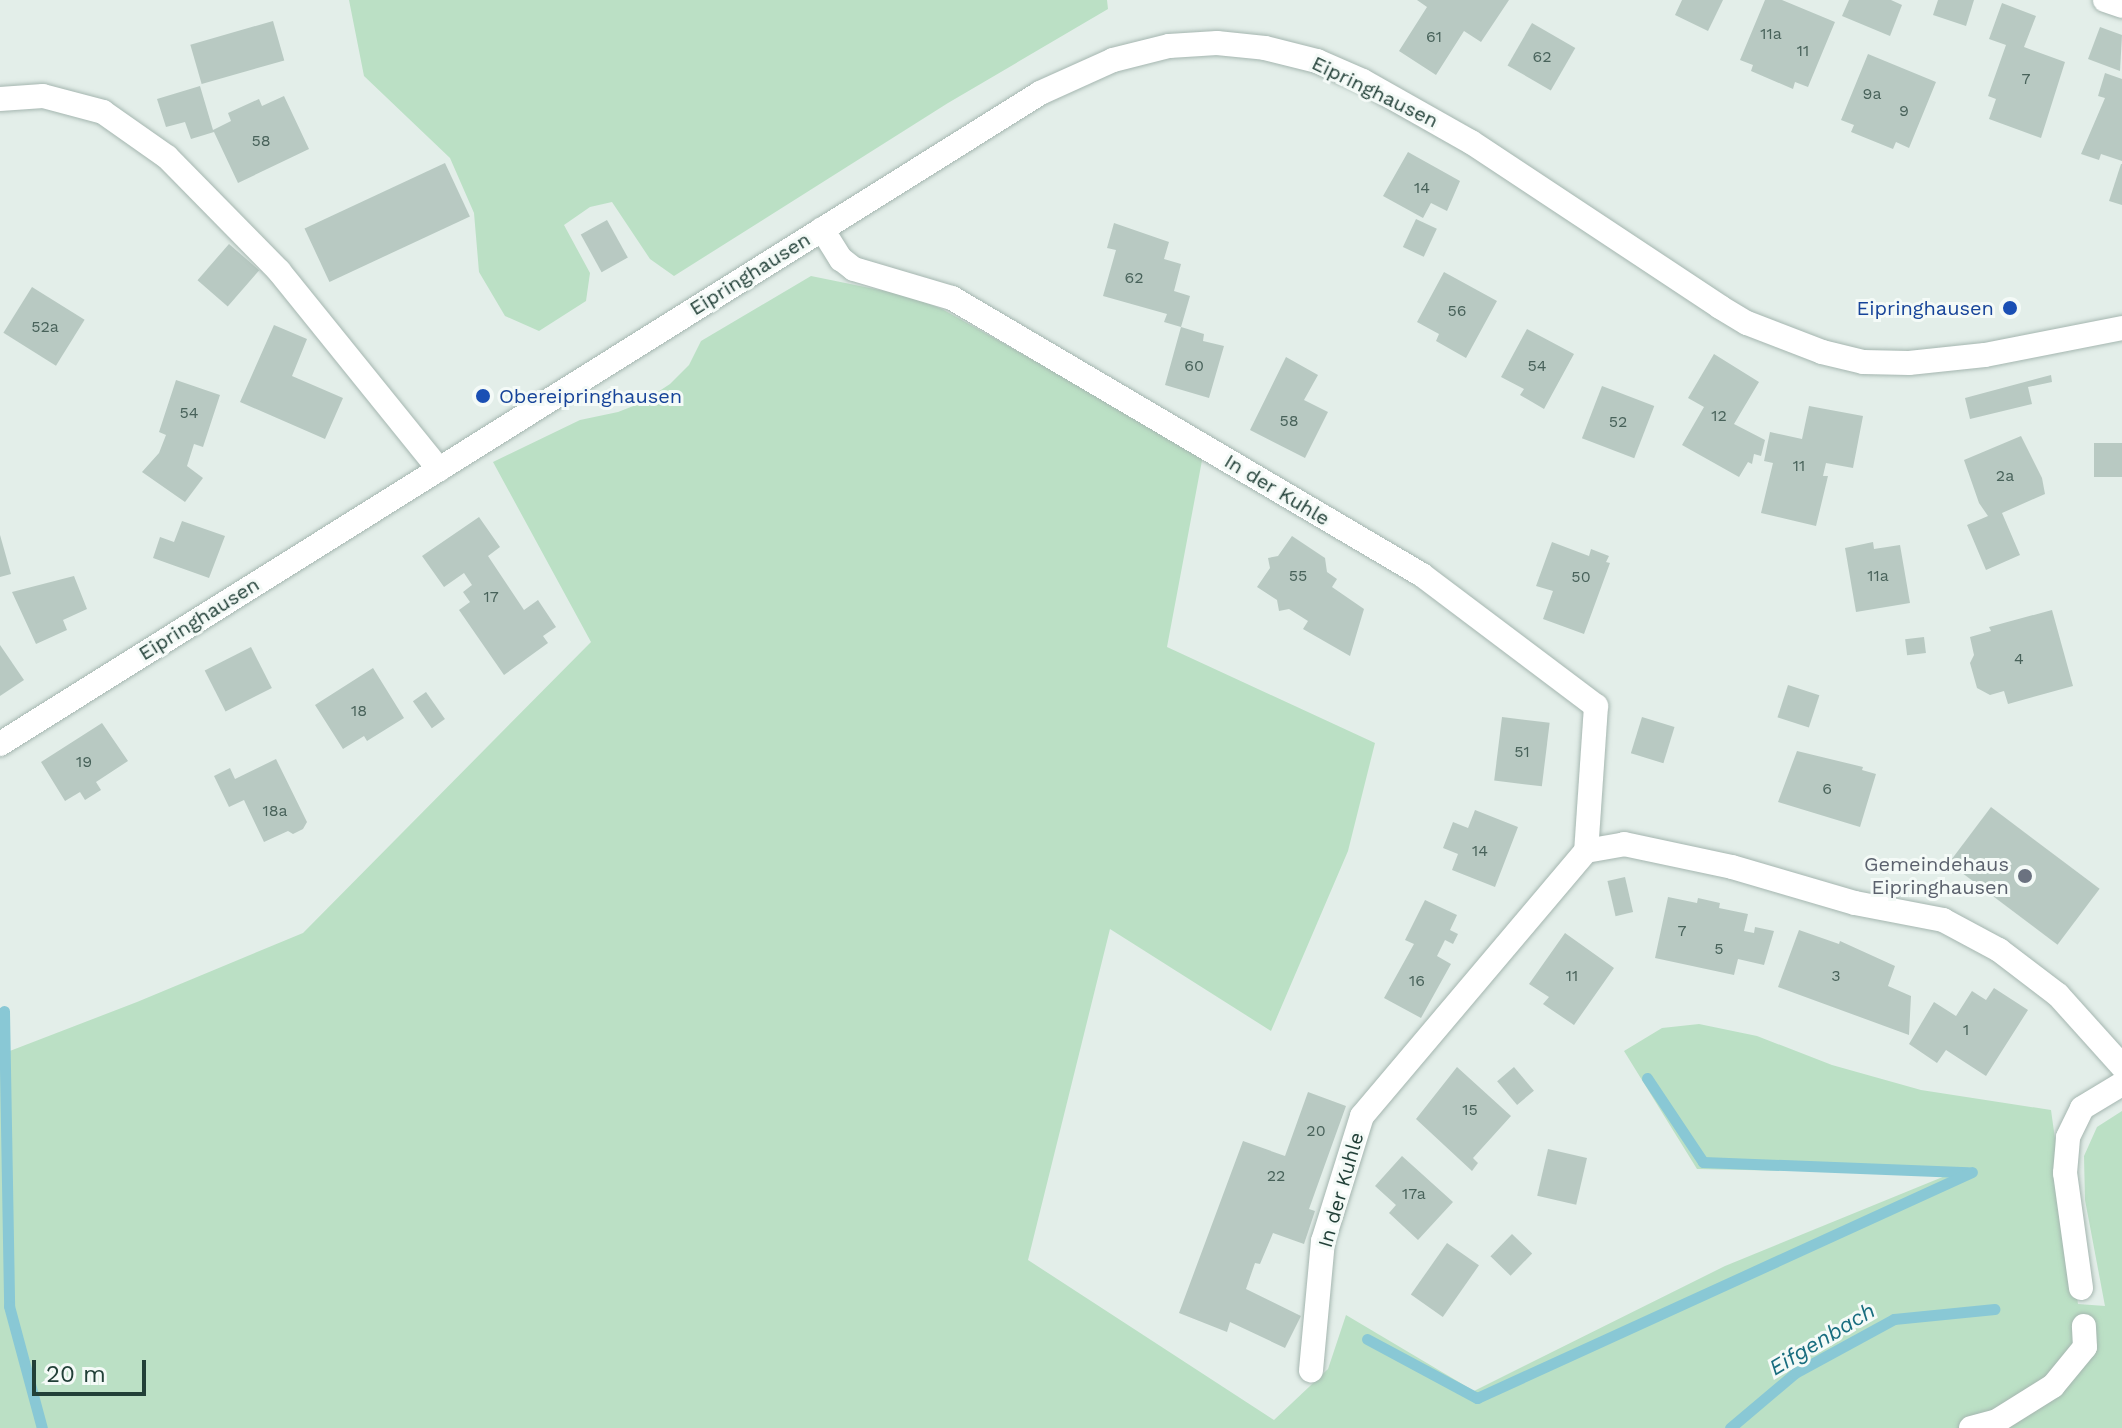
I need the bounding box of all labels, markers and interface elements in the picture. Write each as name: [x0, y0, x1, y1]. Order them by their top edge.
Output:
house number: 11a: [1760, 24, 1782, 44]
house number: 61: [1426, 27, 1442, 47]
house number: 11: [1797, 41, 1809, 61]
house number: 62: [1532, 47, 1552, 67]
street label: Eipringhausen: [1308, 51, 1442, 133]
house number: 7: [2022, 69, 2030, 89]
house number: 9a: [1863, 84, 1881, 104]
house number: 9: [1899, 101, 1909, 121]
house number: 58: [251, 131, 271, 151]
house number: 14: [1414, 178, 1430, 198]
street label: Eipringhausen: [685, 227, 815, 321]
house number: 62: [1124, 268, 1144, 288]
place label: Eipringhausen: [1856, 296, 1994, 320]
marker: Eipringhausen: [2001, 299, 2019, 317]
house number: 56: [1447, 301, 1467, 321]
house number: 52a: [31, 317, 59, 337]
house number: 60: [1184, 356, 1204, 376]
house number: 54: [1527, 356, 1547, 376]
place label: Obereipringhausen: [499, 384, 682, 408]
marker: Obereipringhausen: [474, 387, 492, 405]
house number: 54: [179, 403, 199, 423]
house number: 12: [1711, 406, 1727, 426]
house number: 58: [1279, 411, 1299, 431]
house number: 52: [1609, 412, 1627, 432]
street label: In der Kuhle: [1220, 449, 1334, 531]
house number: 11: [1793, 456, 1805, 476]
house number: 2a: [1996, 466, 2014, 486]
house number: 55: [1289, 566, 1307, 586]
house number: 11a: [1867, 566, 1889, 586]
house number: 50: [1571, 567, 1591, 587]
street label: Eipringhausen: [134, 572, 264, 666]
house number: 17: [483, 587, 499, 607]
house number: 4: [2014, 649, 2024, 669]
house number: 18: [351, 701, 367, 721]
house number: 51: [1514, 742, 1530, 762]
house number: 19: [76, 752, 92, 772]
house number: 6: [1822, 779, 1832, 799]
house number: 18a: [262, 801, 288, 821]
house number: 14: [1472, 841, 1488, 861]
place label: Gemeindehaus Eipringhausen: [1864, 852, 2009, 899]
marker: Gemeindehaus Eipringhausen: [2016, 867, 2034, 885]
house number: 7: [1678, 921, 1686, 941]
house number: 5: [1714, 939, 1724, 959]
house number: 11: [1566, 966, 1578, 986]
house number: 3: [1831, 966, 1841, 986]
house number: 16: [1409, 971, 1425, 991]
house number: 1: [1963, 1020, 1969, 1040]
house number: 15: [1462, 1100, 1478, 1120]
house number: 20: [1306, 1121, 1326, 1141]
street label: In der Kuhle: [1313, 1129, 1369, 1251]
house number: 22: [1267, 1166, 1285, 1186]
house number: 17a: [1402, 1184, 1426, 1204]
water label: Eifgenbach: [1764, 1297, 1880, 1381]
scale bar: [36, 1344, 150, 1394]
text: 20 m: [46, 1360, 106, 1388]

